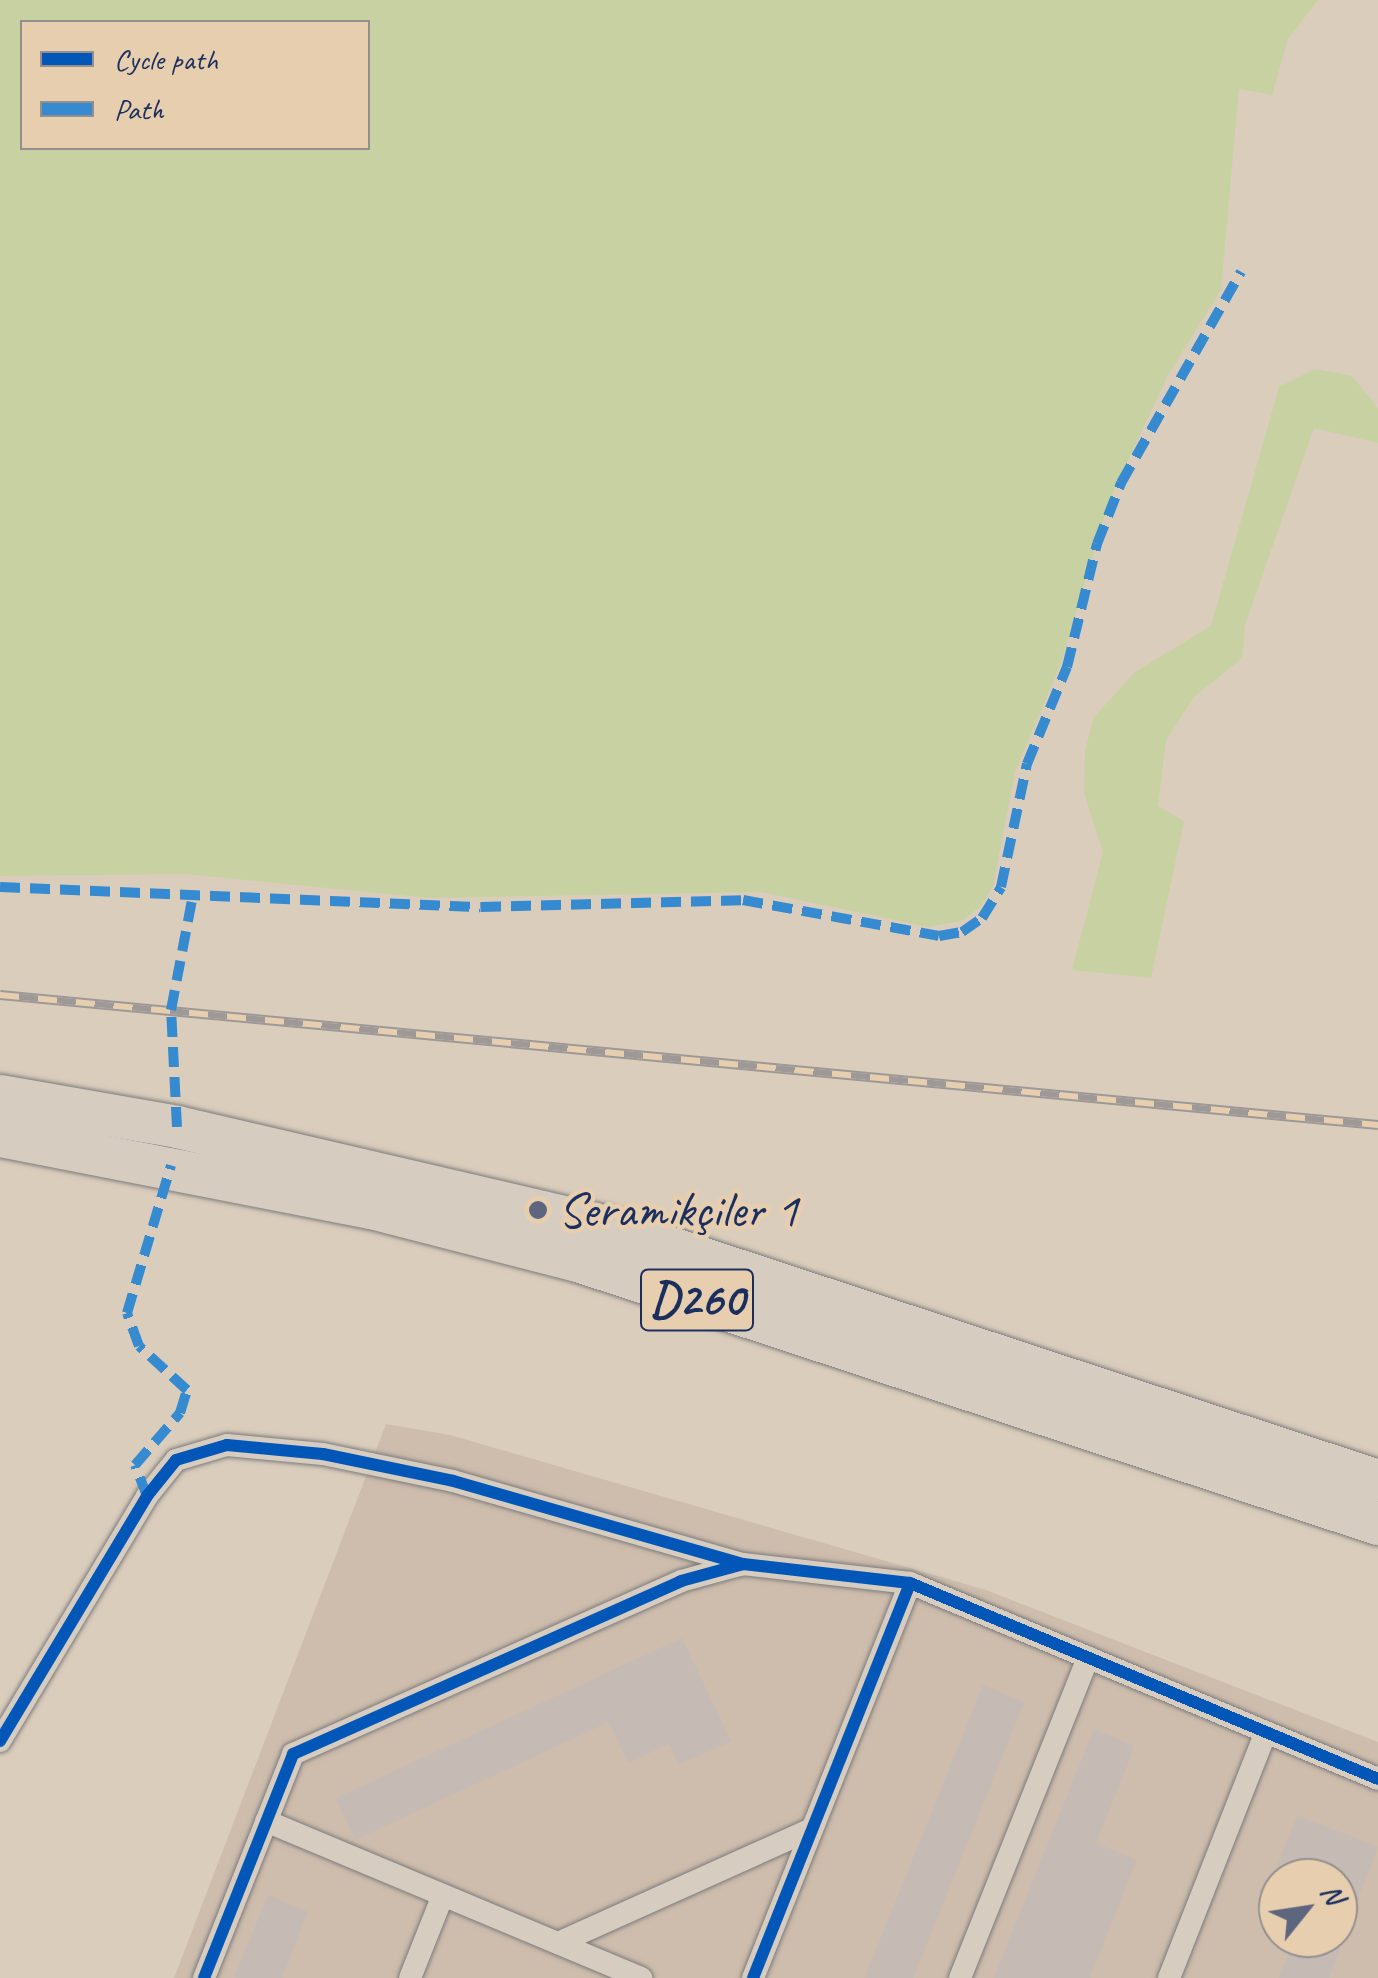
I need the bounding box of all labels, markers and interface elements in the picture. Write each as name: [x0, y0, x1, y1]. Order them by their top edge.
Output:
legend: [20, 20, 370, 150]
text: Cycle path: [114, 40, 218, 78]
text: Path: [114, 90, 163, 128]
place label: Seramikçiler 1: [558, 1180, 798, 1240]
marker: Seramikçiler 1: [527, 1199, 549, 1221]
road number: D260: [640, 1257, 754, 1343]
north arrow: [1258, 1858, 1358, 1958]
text: N: [1313, 1877, 1352, 1910]

